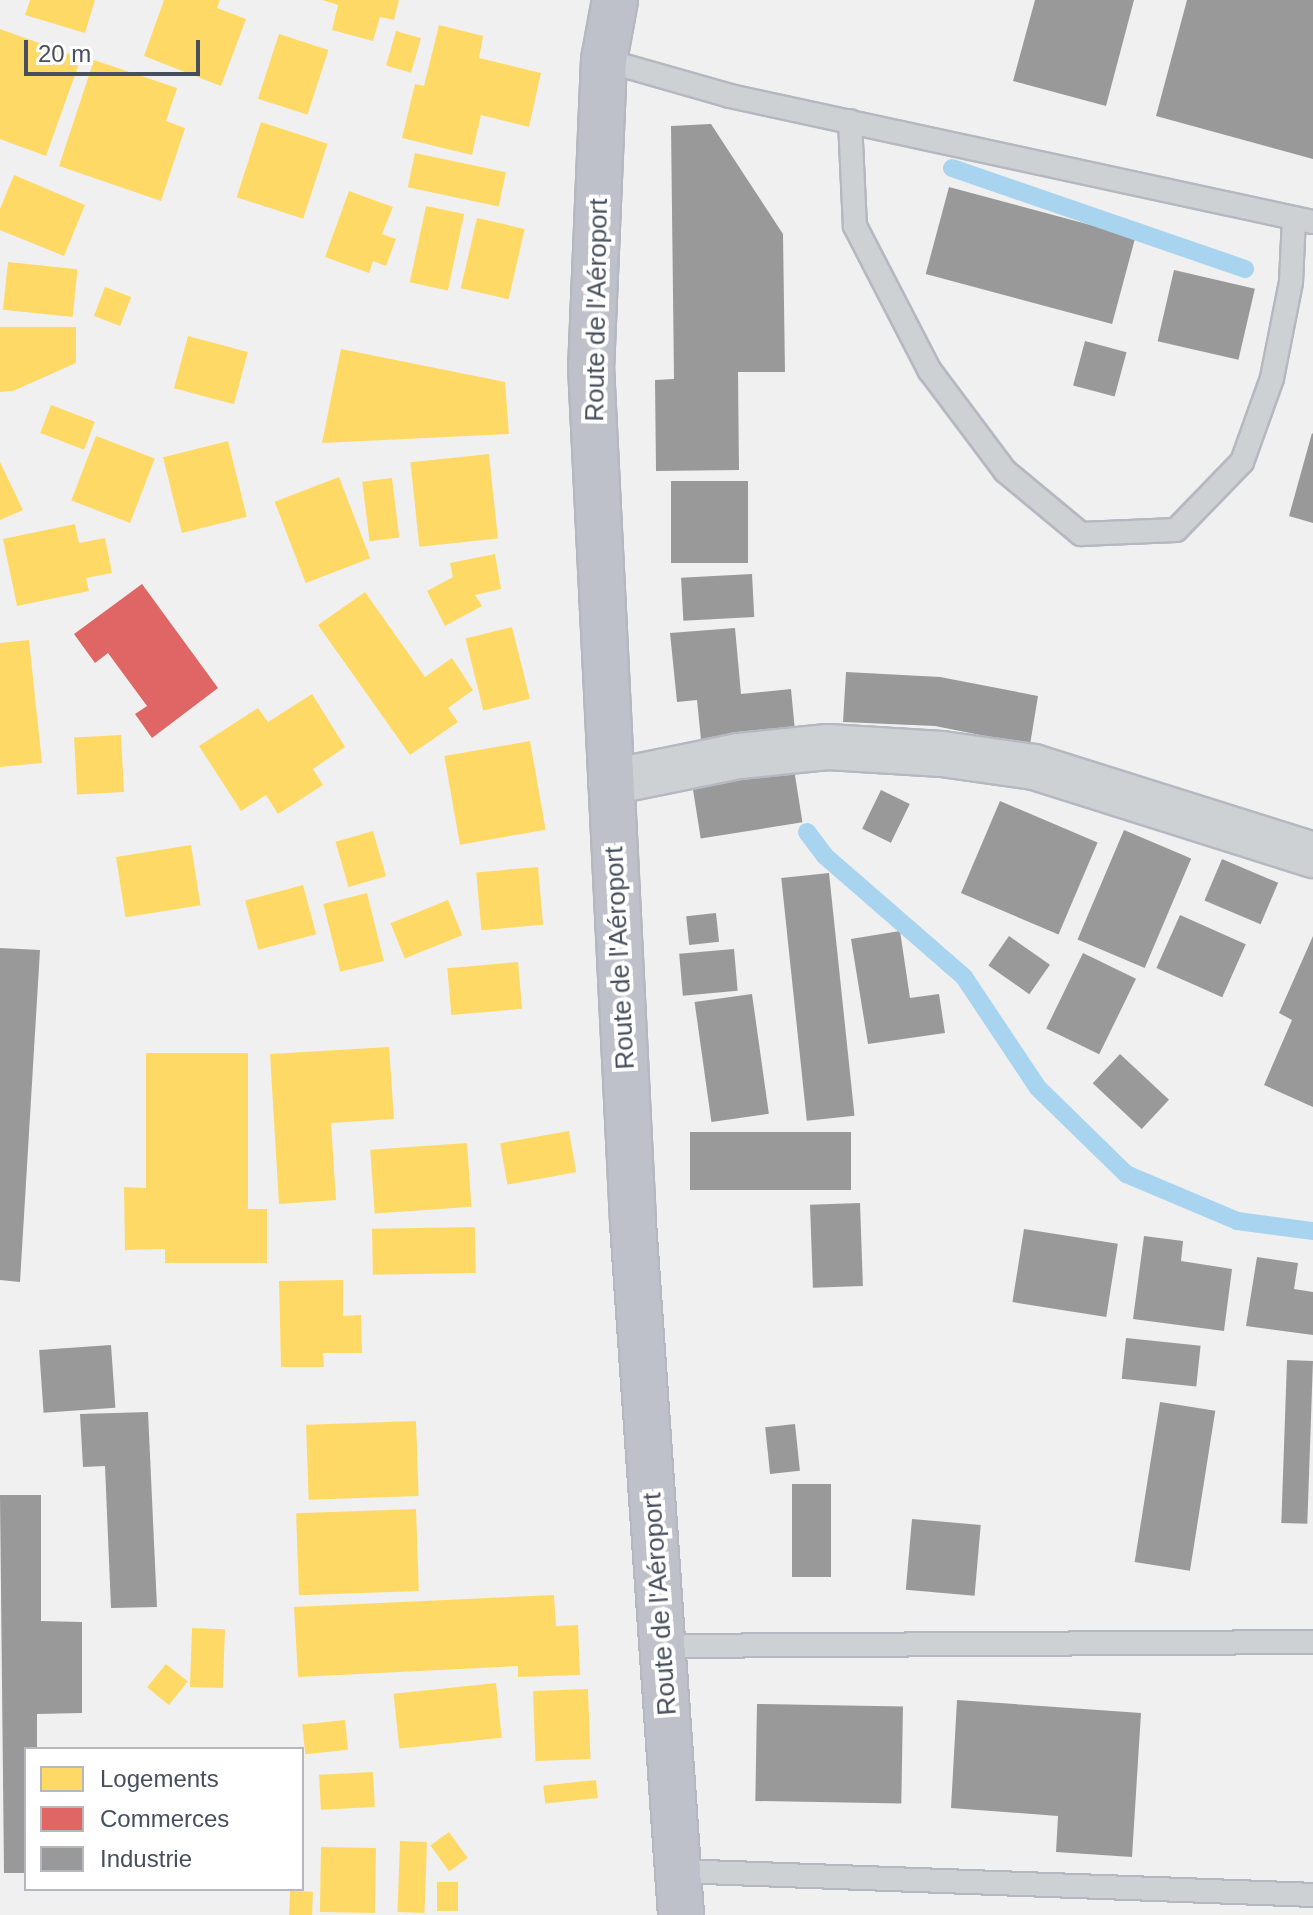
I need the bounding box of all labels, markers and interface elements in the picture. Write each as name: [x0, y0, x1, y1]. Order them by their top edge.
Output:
scale bar: [28, 24, 204, 74]
text: 20 m: [38, 40, 91, 67]
street label: Route de l'Aéroport: [579, 198, 615, 422]
street label: Route de l'Aéroport: [599, 846, 641, 1070]
street label: Route de l'Aéroport: [637, 1492, 683, 1716]
legend: [24, 1747, 304, 1891]
text: Logements: [100, 1765, 219, 1792]
text: Commerces: [100, 1805, 229, 1832]
text: Industrie: [100, 1845, 192, 1872]

